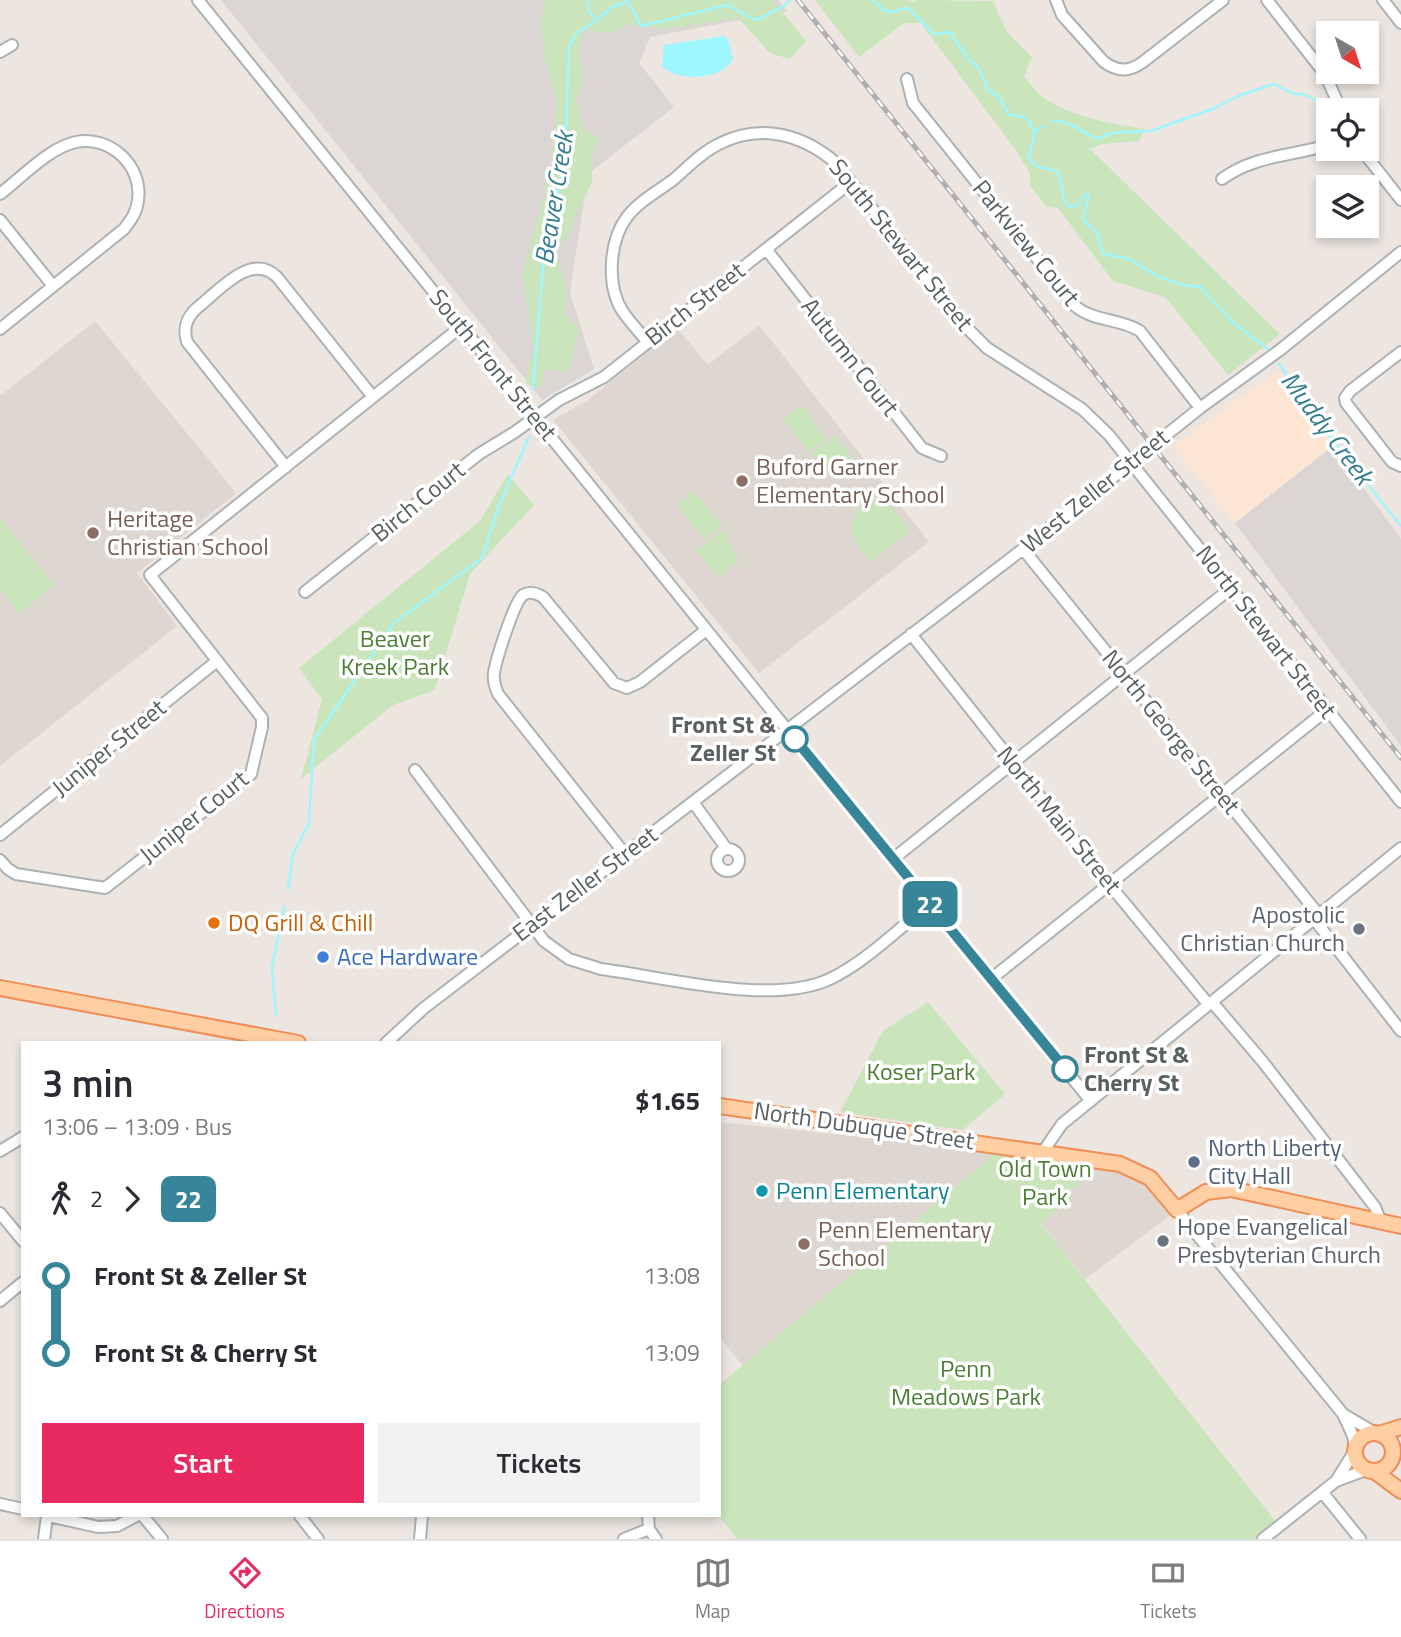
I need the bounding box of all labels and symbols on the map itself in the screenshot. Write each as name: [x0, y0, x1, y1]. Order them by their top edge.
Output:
north arrow: [1316, 21, 1379, 84]
water label: Beaver Creek: [524, 125, 584, 267]
street label: South Stewart Street: [821, 151, 983, 339]
street label: Parkview Court: [965, 171, 1089, 314]
street label: Birch Street: [637, 252, 753, 354]
street label: South Front Street: [421, 281, 567, 449]
street label: Autumn Court: [793, 290, 909, 424]
water label: Muddy Creek: [1272, 363, 1385, 495]
street label: West Zeller Street: [1013, 419, 1177, 561]
place label: Buford Garner Elementary School: [756, 448, 945, 512]
street label: Birch Court: [363, 452, 473, 550]
marker: Buford Garner Elementary School: [734, 473, 750, 489]
place label: Heritage Christian School: [107, 500, 269, 564]
marker: Heritage Christian School: [85, 525, 101, 541]
street label: North Stewart Street: [1188, 537, 1346, 726]
park label: Beaver Kreek Park: [341, 620, 450, 684]
street label: North George Street: [1094, 641, 1250, 822]
street label: Juniper Street: [43, 689, 174, 805]
place label: Front St & Zeller St: [671, 706, 776, 770]
marker: Front St & Zeller St: [782, 726, 808, 752]
street label: North Main Street: [989, 738, 1131, 902]
street label: Juniper Court: [131, 761, 256, 871]
street label: East Zeller Street: [504, 816, 665, 950]
line badge: 22: [898, 881, 962, 927]
place label: Apostolic Christian Church: [1180, 896, 1345, 960]
place label: DQ Grill & Chill: [228, 904, 373, 940]
marker: DQ Grill & Chill: [206, 915, 222, 931]
marker: Apostolic Christian Church: [1351, 921, 1367, 937]
place label: Ace Hardware: [337, 938, 478, 974]
marker: Ace Hardware: [315, 949, 331, 965]
place label: Front St & Cherry St: [1084, 1036, 1189, 1100]
park label: Koser Park: [867, 1053, 976, 1089]
marker: Front St & Cherry St: [1052, 1056, 1078, 1082]
street label: North Dubuque Street: [752, 1092, 977, 1158]
place label: North Liberty City Hall: [1208, 1129, 1342, 1193]
park label: Old Town Park: [998, 1150, 1092, 1214]
marker: North Liberty City Hall: [1186, 1154, 1202, 1170]
place label: Penn Elementary: [776, 1172, 950, 1208]
marker: Penn Elementary: [754, 1183, 770, 1199]
place label: Hope Evangelical Presbyterian Church: [1177, 1208, 1381, 1272]
place label: Penn Elementary School: [818, 1211, 992, 1275]
marker: Hope Evangelical Presbyterian Church: [1155, 1233, 1171, 1249]
marker: Penn Elementary School: [796, 1236, 812, 1252]
park label: Penn Meadows Park: [891, 1350, 1042, 1414]

